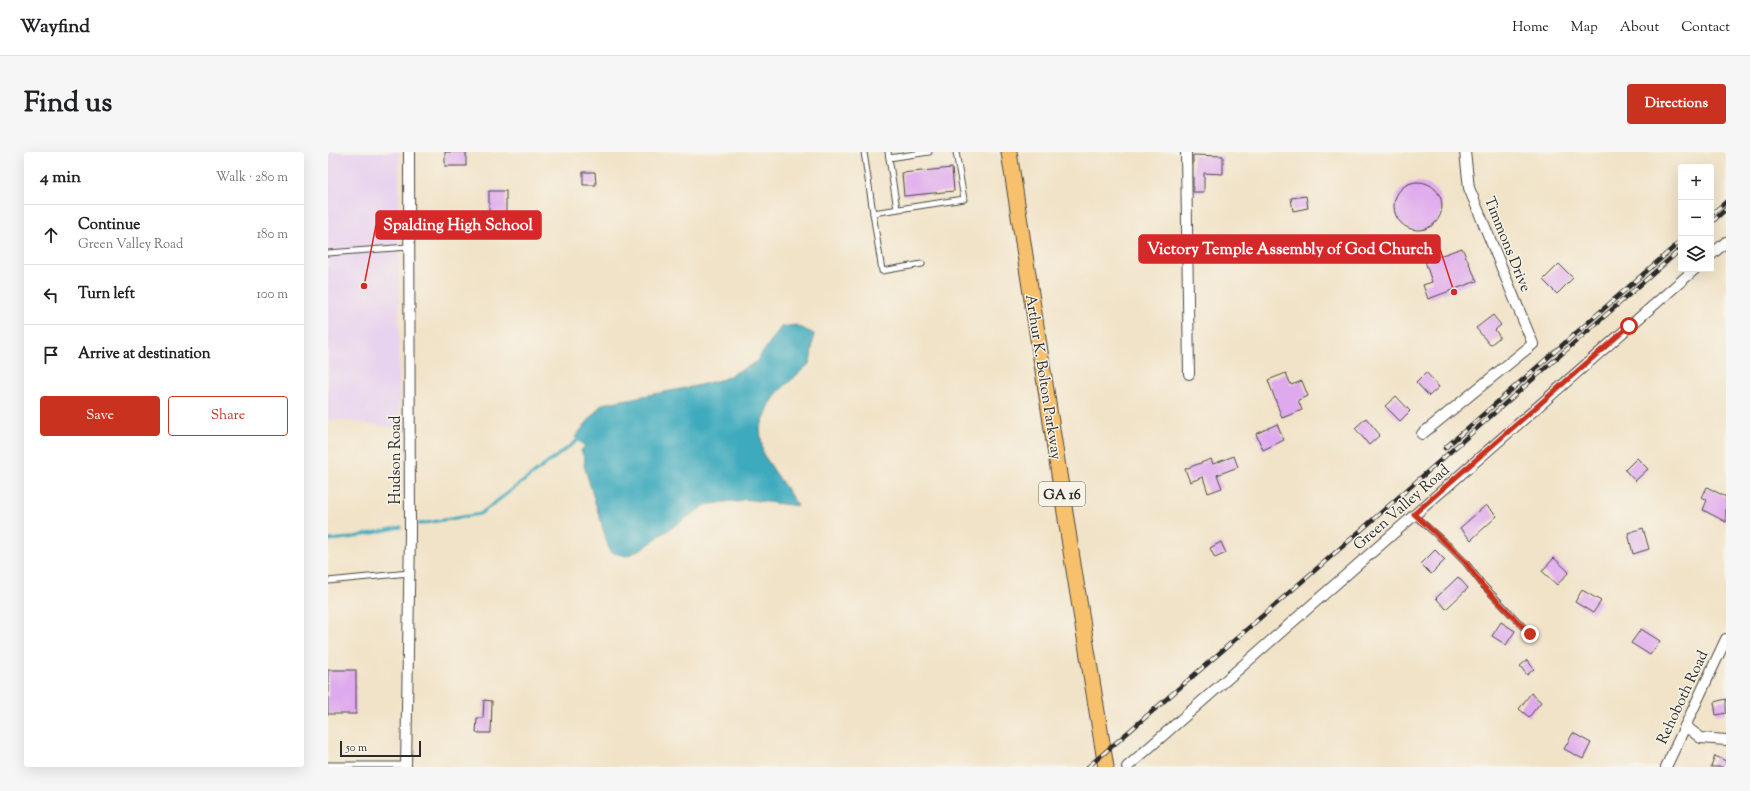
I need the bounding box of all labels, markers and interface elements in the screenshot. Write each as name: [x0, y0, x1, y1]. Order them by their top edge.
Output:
text: Wayfind: [20, 14, 90, 41]
text: Home: [1512, 18, 1549, 38]
text: Map: [1571, 18, 1598, 38]
text: About: [1620, 18, 1659, 38]
text: Contact: [1681, 18, 1730, 38]
text: Find us: [24, 84, 112, 124]
button: Directions: [1627, 84, 1726, 124]
map controls: [1678, 164, 1714, 272]
button: +: [1678, 164, 1714, 200]
text: 4 min: [40, 166, 81, 190]
text: Walk · 280 m: [216, 169, 288, 187]
street label: Timmons Drive: [1478, 194, 1535, 295]
button: −: [1678, 200, 1714, 236]
callout: Spalding High School: [376, 211, 541, 239]
text: Continue: [78, 215, 140, 236]
text: Spalding High School: [383, 215, 533, 238]
icon: ahead: [40, 224, 62, 246]
text: 180 m: [257, 226, 288, 244]
callout: Victory Temple Assembly of God Church: [1139, 235, 1440, 263]
text: Green Valley Road: [78, 236, 183, 254]
button: layers: [1678, 236, 1714, 272]
text: Victory Temple Assembly of God Church: [1147, 239, 1434, 262]
icon: left: [40, 284, 62, 306]
text: Turn left: [78, 284, 135, 305]
text: 100 m: [256, 286, 288, 304]
street label: Arthur K. Bolton Parkway: [1019, 293, 1066, 462]
route start: [1620, 317, 1638, 335]
icon: arrive: [40, 344, 62, 366]
text: Arrive at destination: [78, 344, 211, 365]
button: Save: [40, 396, 160, 436]
button: Share: [168, 396, 288, 436]
street label: Hudson Road: [386, 415, 407, 504]
street label: Green Valley Road: [1349, 460, 1455, 556]
road number: GA 16: [1039, 482, 1085, 506]
route end: [1521, 625, 1539, 643]
street label: Rehoboth Road: [1652, 647, 1714, 748]
scale bar: [340, 739, 421, 758]
text: 50 m: [346, 740, 367, 756]

